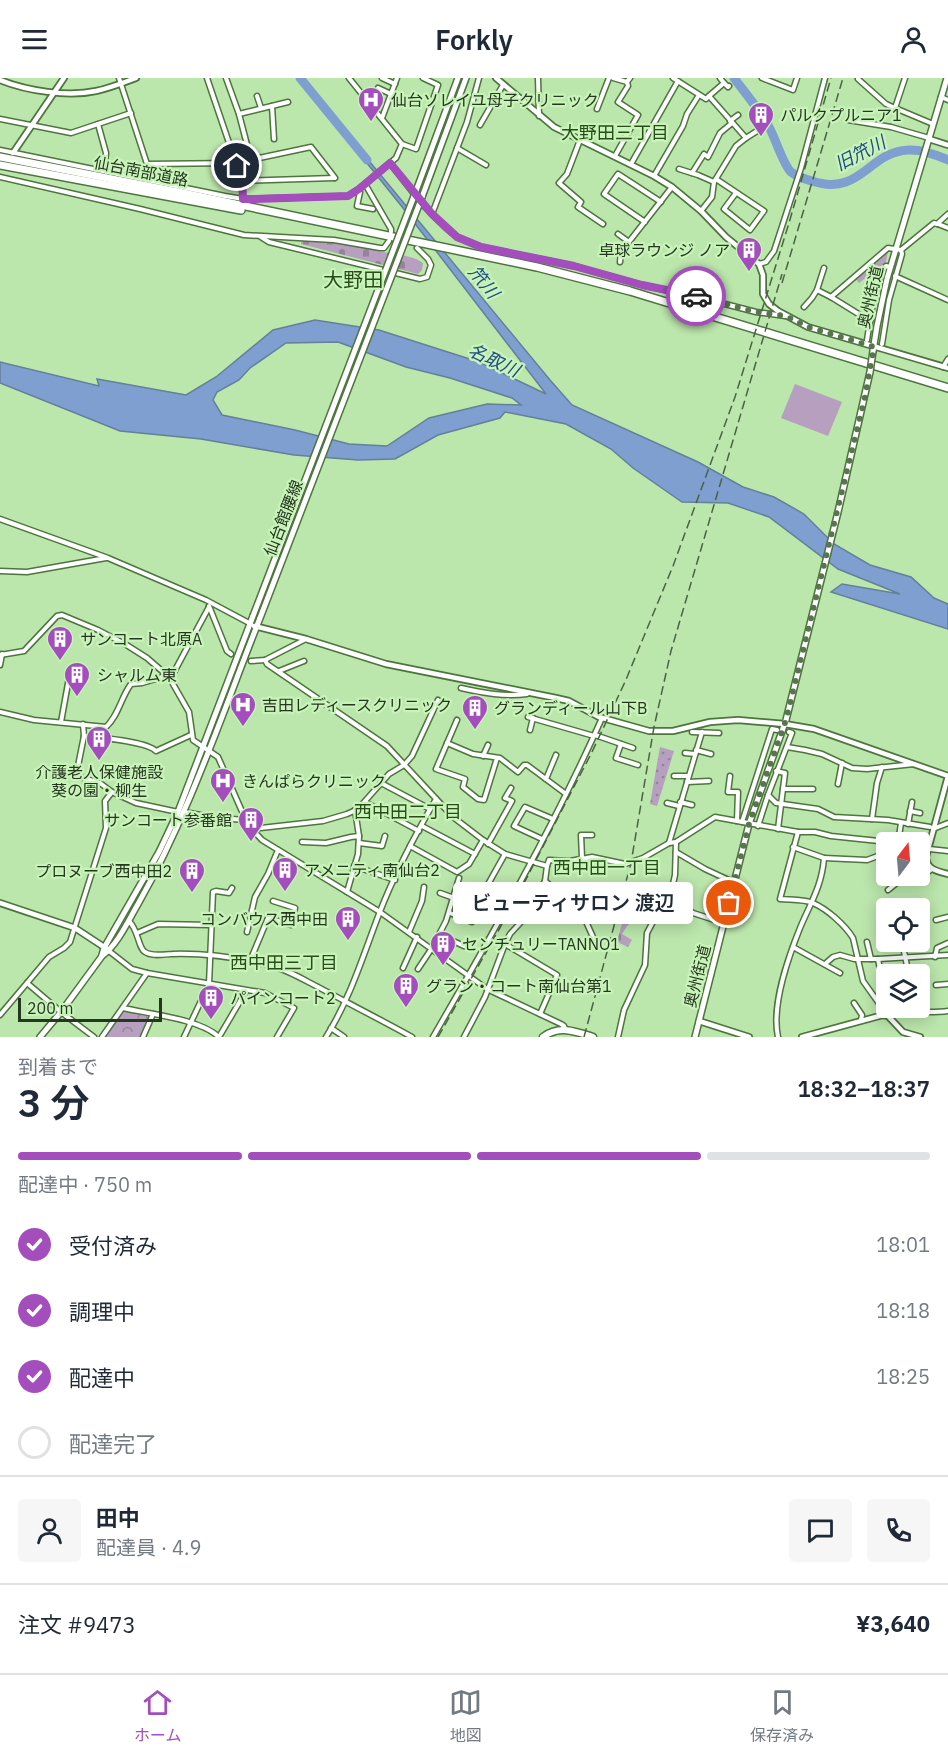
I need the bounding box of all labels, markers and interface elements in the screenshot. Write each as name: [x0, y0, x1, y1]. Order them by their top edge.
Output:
text: Forkly: [435, 22, 513, 57]
icon: menu: [18, 23, 51, 56]
icon: person: [897, 23, 930, 56]
hospital icon: 仙台ソレイユ母子クリニック: [356, 85, 386, 123]
place label: 仙台ソレイユ母子クリニック: [391, 90, 599, 110]
building icon: パルクプルニア1: [746, 100, 776, 138]
place label: パルクプルニア1: [780, 105, 902, 125]
district label: 大野田三丁目: [561, 121, 669, 144]
water label: 旧笊川: [831, 130, 891, 176]
pin: [211, 140, 262, 191]
icon: home: [220, 149, 253, 182]
street label: 仙台南部道路: [92, 152, 190, 190]
building icon: 卓球ラウンジ ノア: [734, 235, 764, 273]
place label: 卓球ラウンジ ノア: [598, 240, 730, 260]
water label: 笊川: [464, 261, 506, 305]
street label: 奥州街道: [853, 264, 887, 330]
district label: 大野田: [323, 266, 383, 293]
courier: [666, 266, 726, 326]
icon: car: [680, 280, 713, 313]
water label: 名取川: [465, 338, 525, 383]
street label: 仙台館腰線: [259, 477, 307, 559]
building icon: サンコート北原A: [45, 624, 75, 662]
place label: サンコート北原A: [80, 629, 202, 649]
building icon: シャルム東: [62, 660, 92, 698]
place label: シャルム東: [97, 665, 177, 685]
hospital icon: 吉田レディースクリニック: [228, 690, 258, 728]
building icon: グランディール山下B: [460, 693, 490, 731]
place label: 吉田レディースクリニック: [262, 695, 452, 715]
place label: グランディール山下B: [494, 698, 647, 718]
building icon: 介護老人保健施設 葵の園・柳生: [84, 724, 114, 762]
place label: 介護老人保健施設 葵の園・柳生: [35, 762, 163, 800]
hospital icon: きんぱらクリニック: [208, 766, 238, 804]
place label: きんぱらクリニック: [242, 771, 386, 791]
district label: 西中田二丁目: [354, 800, 462, 823]
building icon: サンコート参番館: [236, 805, 266, 843]
place label: サンコート参番館: [104, 810, 232, 830]
north arrow: [876, 832, 930, 886]
map controls: [876, 832, 930, 1018]
building icon: アメニティ南仙台2: [270, 855, 300, 893]
building icon: プロヌーブ西中田2: [177, 856, 207, 894]
district label: 西中田一丁目: [553, 856, 661, 879]
place label: アメニティ南仙台2: [304, 860, 440, 880]
place label: プロヌーブ西中田2: [35, 861, 172, 881]
pin: [703, 877, 754, 928]
callout: ビューティサロン 渡辺: [453, 882, 693, 924]
icon: bag: [712, 886, 745, 919]
text: ビューティサロン 渡辺: [471, 889, 675, 916]
button: locate: [876, 898, 930, 952]
building icon: コンバウス西中田: [333, 904, 363, 942]
place label: コンバウス西中田: [200, 909, 328, 929]
building icon: センチュリーTANNO1: [428, 929, 458, 967]
place label: センチュリーTANNO1: [462, 934, 620, 954]
street label: 奥州街道: [680, 943, 714, 1009]
district label: 西中田三丁目: [230, 951, 338, 974]
button: layers: [876, 964, 930, 1018]
building icon: グラン・コート南仙台第1: [391, 971, 421, 1009]
place label: グラン・コート南仙台第1: [426, 976, 612, 996]
building icon: パインコート2: [196, 983, 226, 1021]
place label: パインコート2: [230, 988, 336, 1008]
scale bar: [18, 995, 162, 1022]
text: 200 m: [27, 998, 74, 1018]
text: 到着まで: [18, 1053, 98, 1080]
text: 18:32–18:37: [797, 1074, 930, 1103]
text: 3 分: [18, 1077, 90, 1128]
text: 配達中 · 750 m: [18, 1171, 152, 1198]
icon: check: [18, 1228, 51, 1261]
text: 受付済み: [69, 1231, 157, 1260]
text: 18:01: [876, 1231, 930, 1258]
icon: check: [18, 1294, 51, 1327]
text: 調理中: [69, 1297, 135, 1326]
text: 18:18: [876, 1297, 930, 1324]
icon: check: [18, 1360, 51, 1393]
text: 配達中: [69, 1363, 135, 1392]
text: 18:25: [876, 1363, 930, 1390]
text: 配達完了: [69, 1429, 157, 1458]
button: person: [18, 1499, 81, 1562]
button: chat: [789, 1499, 852, 1562]
button: phone: [867, 1499, 930, 1562]
text: 田中: [96, 1503, 140, 1532]
text: 配達員 · 4.9: [96, 1534, 201, 1561]
text: ¥3,640: [856, 1609, 930, 1638]
text: 注文 #9473: [18, 1610, 136, 1639]
tab: ホーム: [134, 1686, 181, 1746]
tab: 地図: [449, 1686, 482, 1746]
tab: 保存済み: [750, 1686, 814, 1746]

